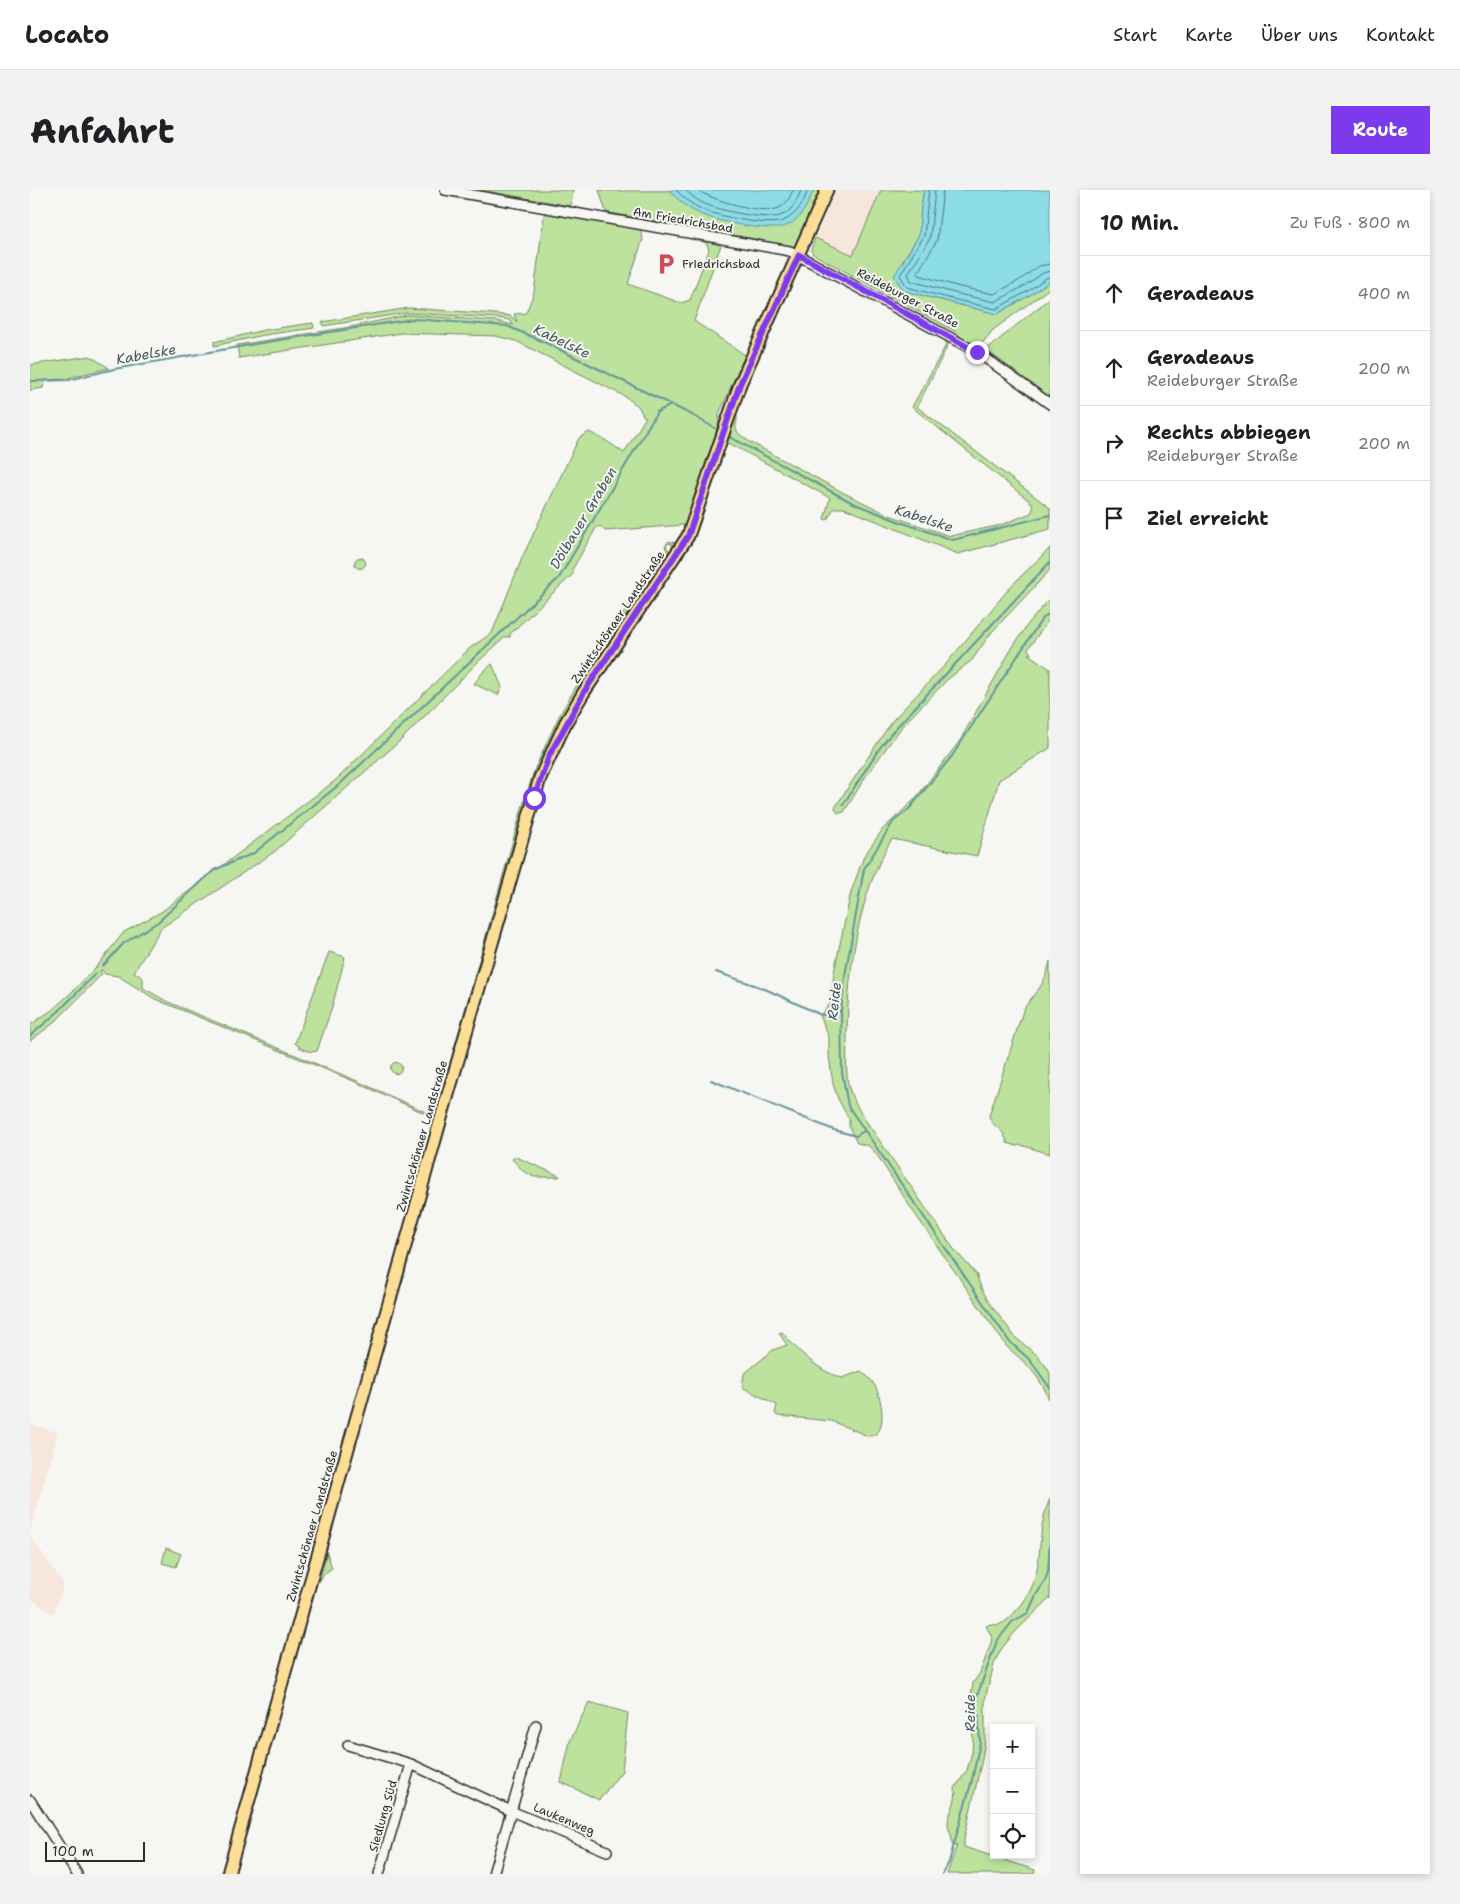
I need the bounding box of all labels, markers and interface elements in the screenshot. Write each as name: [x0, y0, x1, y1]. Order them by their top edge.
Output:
text: Locato: [25, 19, 109, 51]
text: Start: [1113, 23, 1157, 47]
text: Karte: [1185, 23, 1233, 47]
text: Über uns: [1261, 23, 1338, 47]
text: Kontakt: [1366, 23, 1435, 47]
button: Route: [1331, 106, 1430, 154]
text: Anfahrt: [30, 107, 174, 154]
street label: Am Friedrichsbad: [632, 203, 735, 237]
text: 10 Min.: [1100, 209, 1179, 237]
text: Zu Fuß · 800 m: [1290, 212, 1410, 233]
parking icon: Friedrichsbad: [653, 251, 679, 277]
place label: Friedrichsbad: [682, 256, 761, 272]
street label: Reideburger Straße: [854, 264, 962, 332]
icon: ahead: [1100, 279, 1128, 307]
text: Geradeaus: [1147, 281, 1254, 306]
text: 400 m: [1357, 283, 1410, 304]
water label: Kabelske: [531, 320, 593, 362]
water label: Kabelske: [115, 340, 177, 368]
route end: [966, 341, 989, 364]
text: Geradeaus: [1147, 345, 1254, 370]
icon: ahead: [1100, 354, 1128, 382]
text: 200 m: [1358, 358, 1410, 379]
text: Reideburger Straße: [1147, 370, 1298, 391]
text: Rechts abbiegen: [1147, 420, 1311, 445]
icon: right: [1100, 429, 1128, 457]
text: 200 m: [1358, 433, 1410, 454]
text: Reideburger Straße: [1147, 445, 1298, 466]
water label: Dölbauer Graben: [545, 464, 621, 572]
water label: Kabelske: [892, 500, 956, 536]
icon: arrive: [1100, 504, 1128, 532]
text: Ziel erreicht: [1147, 506, 1268, 531]
street label: Zwintschönaer Landstraße: [568, 547, 669, 686]
route start: [523, 787, 546, 810]
water label: Reide: [823, 981, 845, 1021]
street label: Zwintschönaer Landstraße: [393, 1058, 451, 1214]
street label: Zwintschönaer Landstraße: [283, 1448, 341, 1604]
water label: Reide: [961, 1694, 979, 1732]
map controls: [990, 1724, 1035, 1859]
button: +: [990, 1724, 1035, 1769]
button: −: [990, 1769, 1035, 1814]
street label: Siedlung Süd: [365, 1778, 401, 1854]
street label: Laukenweg: [531, 1799, 597, 1839]
button: locate: [990, 1814, 1035, 1859]
scale bar: [45, 1839, 145, 1862]
text: 100 m: [52, 1842, 94, 1860]

